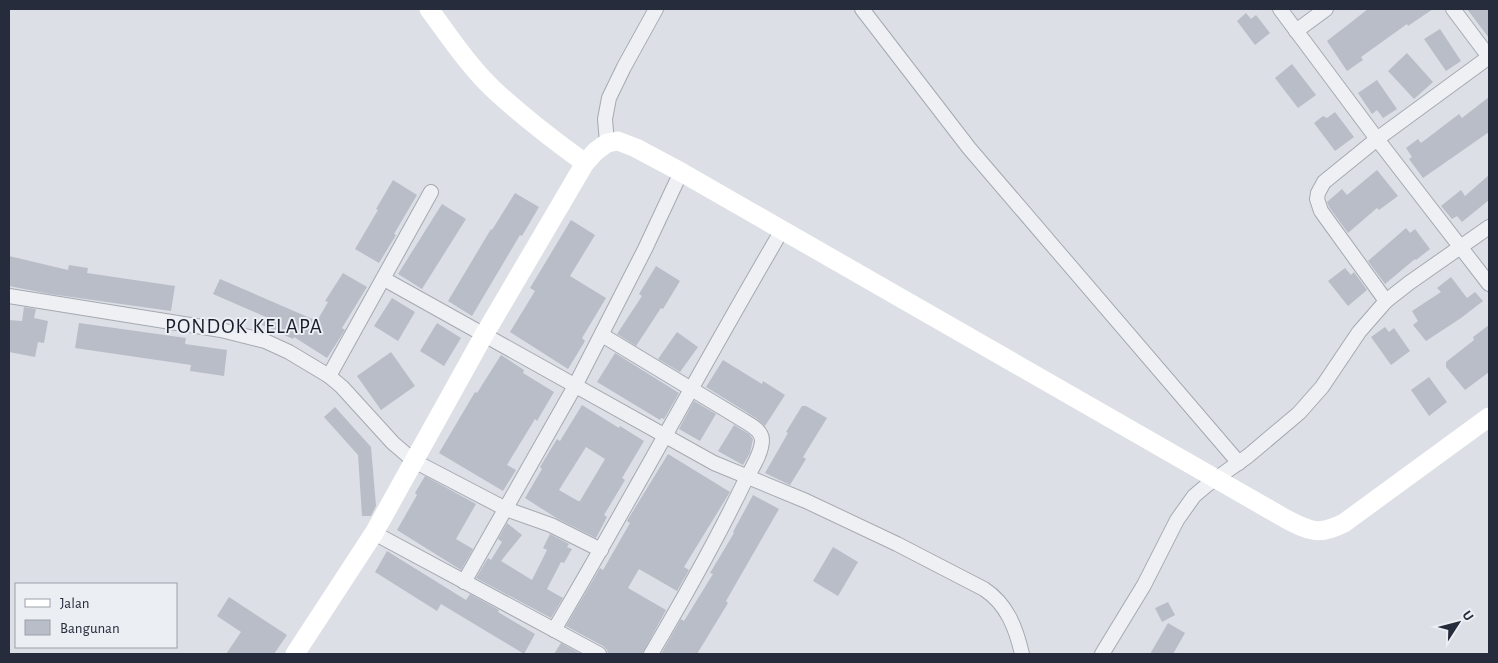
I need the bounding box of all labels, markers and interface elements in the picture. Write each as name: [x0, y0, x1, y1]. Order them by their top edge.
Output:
district label: PONDOK KELAPA: [165, 316, 323, 337]
legend: [15, 583, 178, 648]
text: Jalan: [60, 596, 90, 611]
north arrow: [1433, 598, 1483, 648]
text: U: [1459, 608, 1476, 624]
text: Bangunan: [60, 621, 120, 636]

